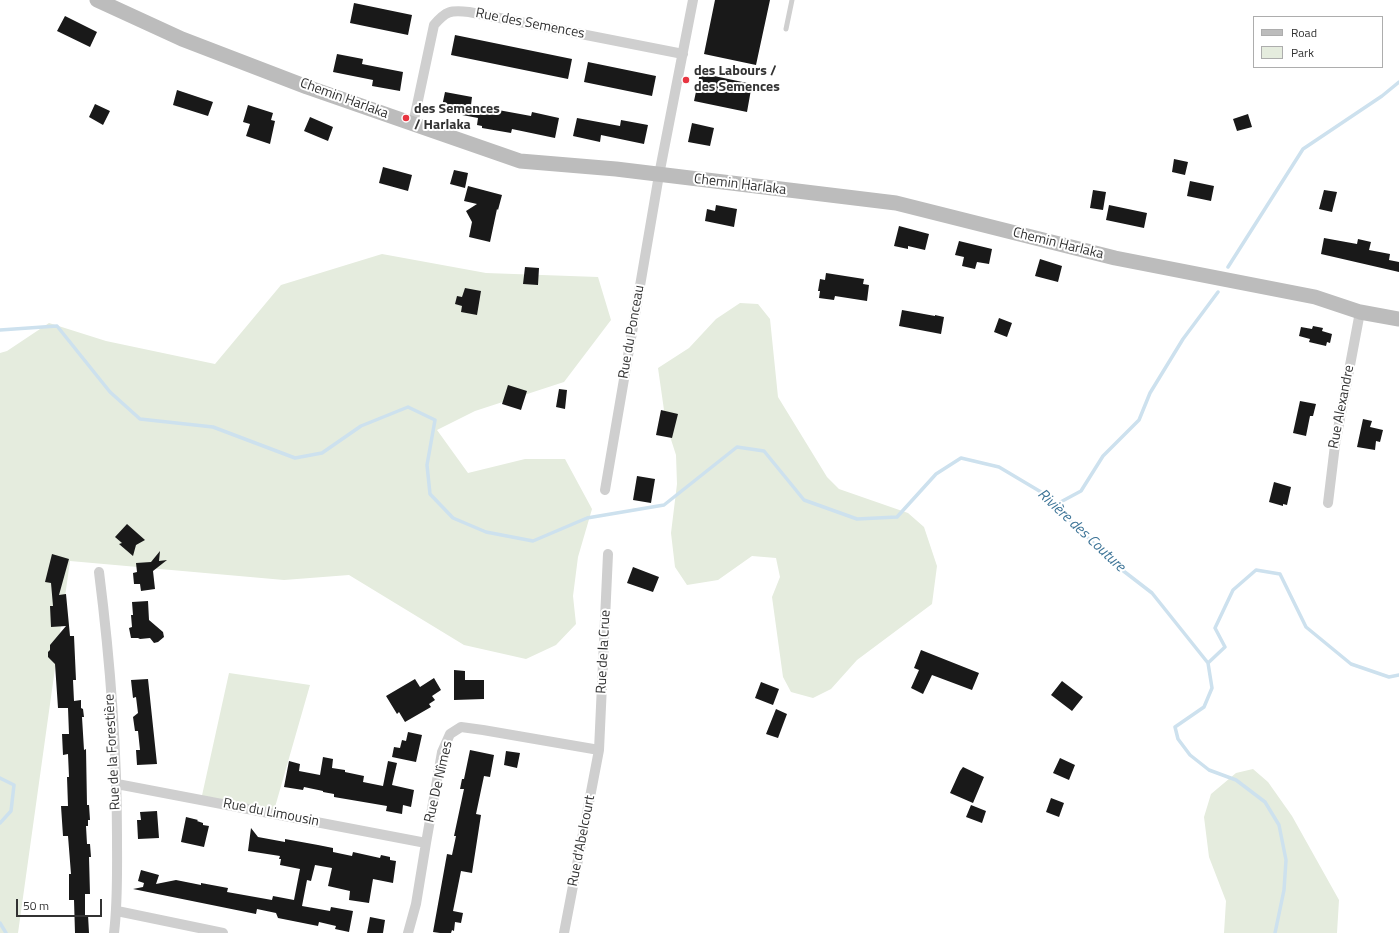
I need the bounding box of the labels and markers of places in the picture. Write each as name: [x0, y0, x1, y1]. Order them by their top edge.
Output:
place label: des Labours / des Semences: [694, 64, 780, 96]
marker: des Labours / des Semences: [681, 75, 691, 85]
place label: des Semences / Harlaka: [414, 102, 500, 134]
marker: des Semences / Harlaka: [401, 113, 411, 123]

